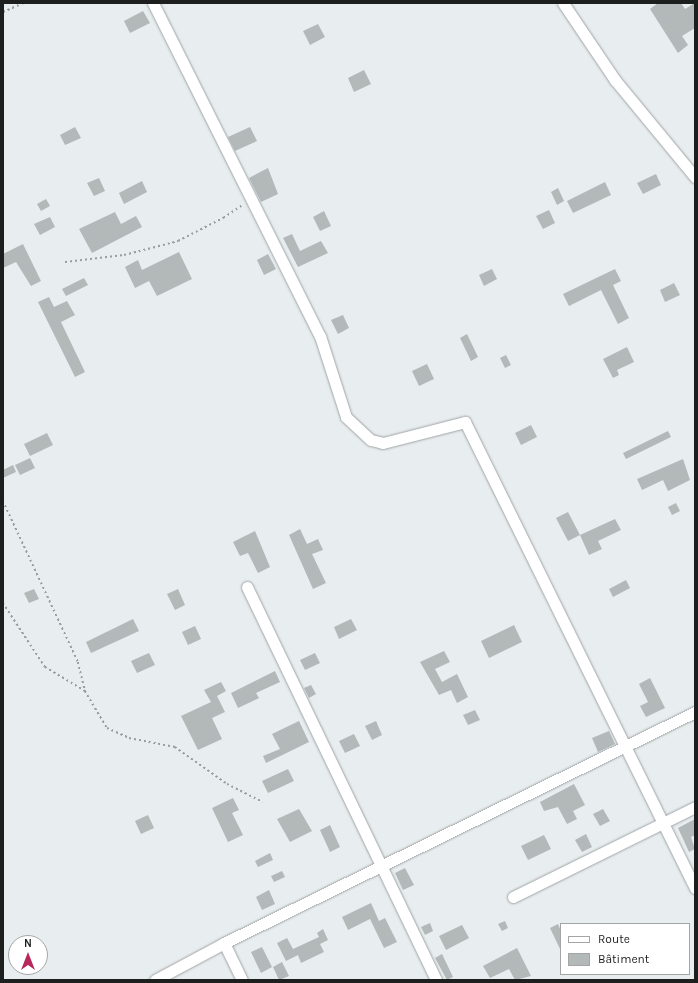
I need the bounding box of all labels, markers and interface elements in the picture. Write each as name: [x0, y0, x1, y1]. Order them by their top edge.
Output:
legend: [560, 923, 690, 975]
text: Route: [598, 932, 630, 946]
north arrow: [8, 935, 48, 975]
text: N: [24, 937, 32, 950]
text: Bâtiment: [598, 952, 649, 966]

